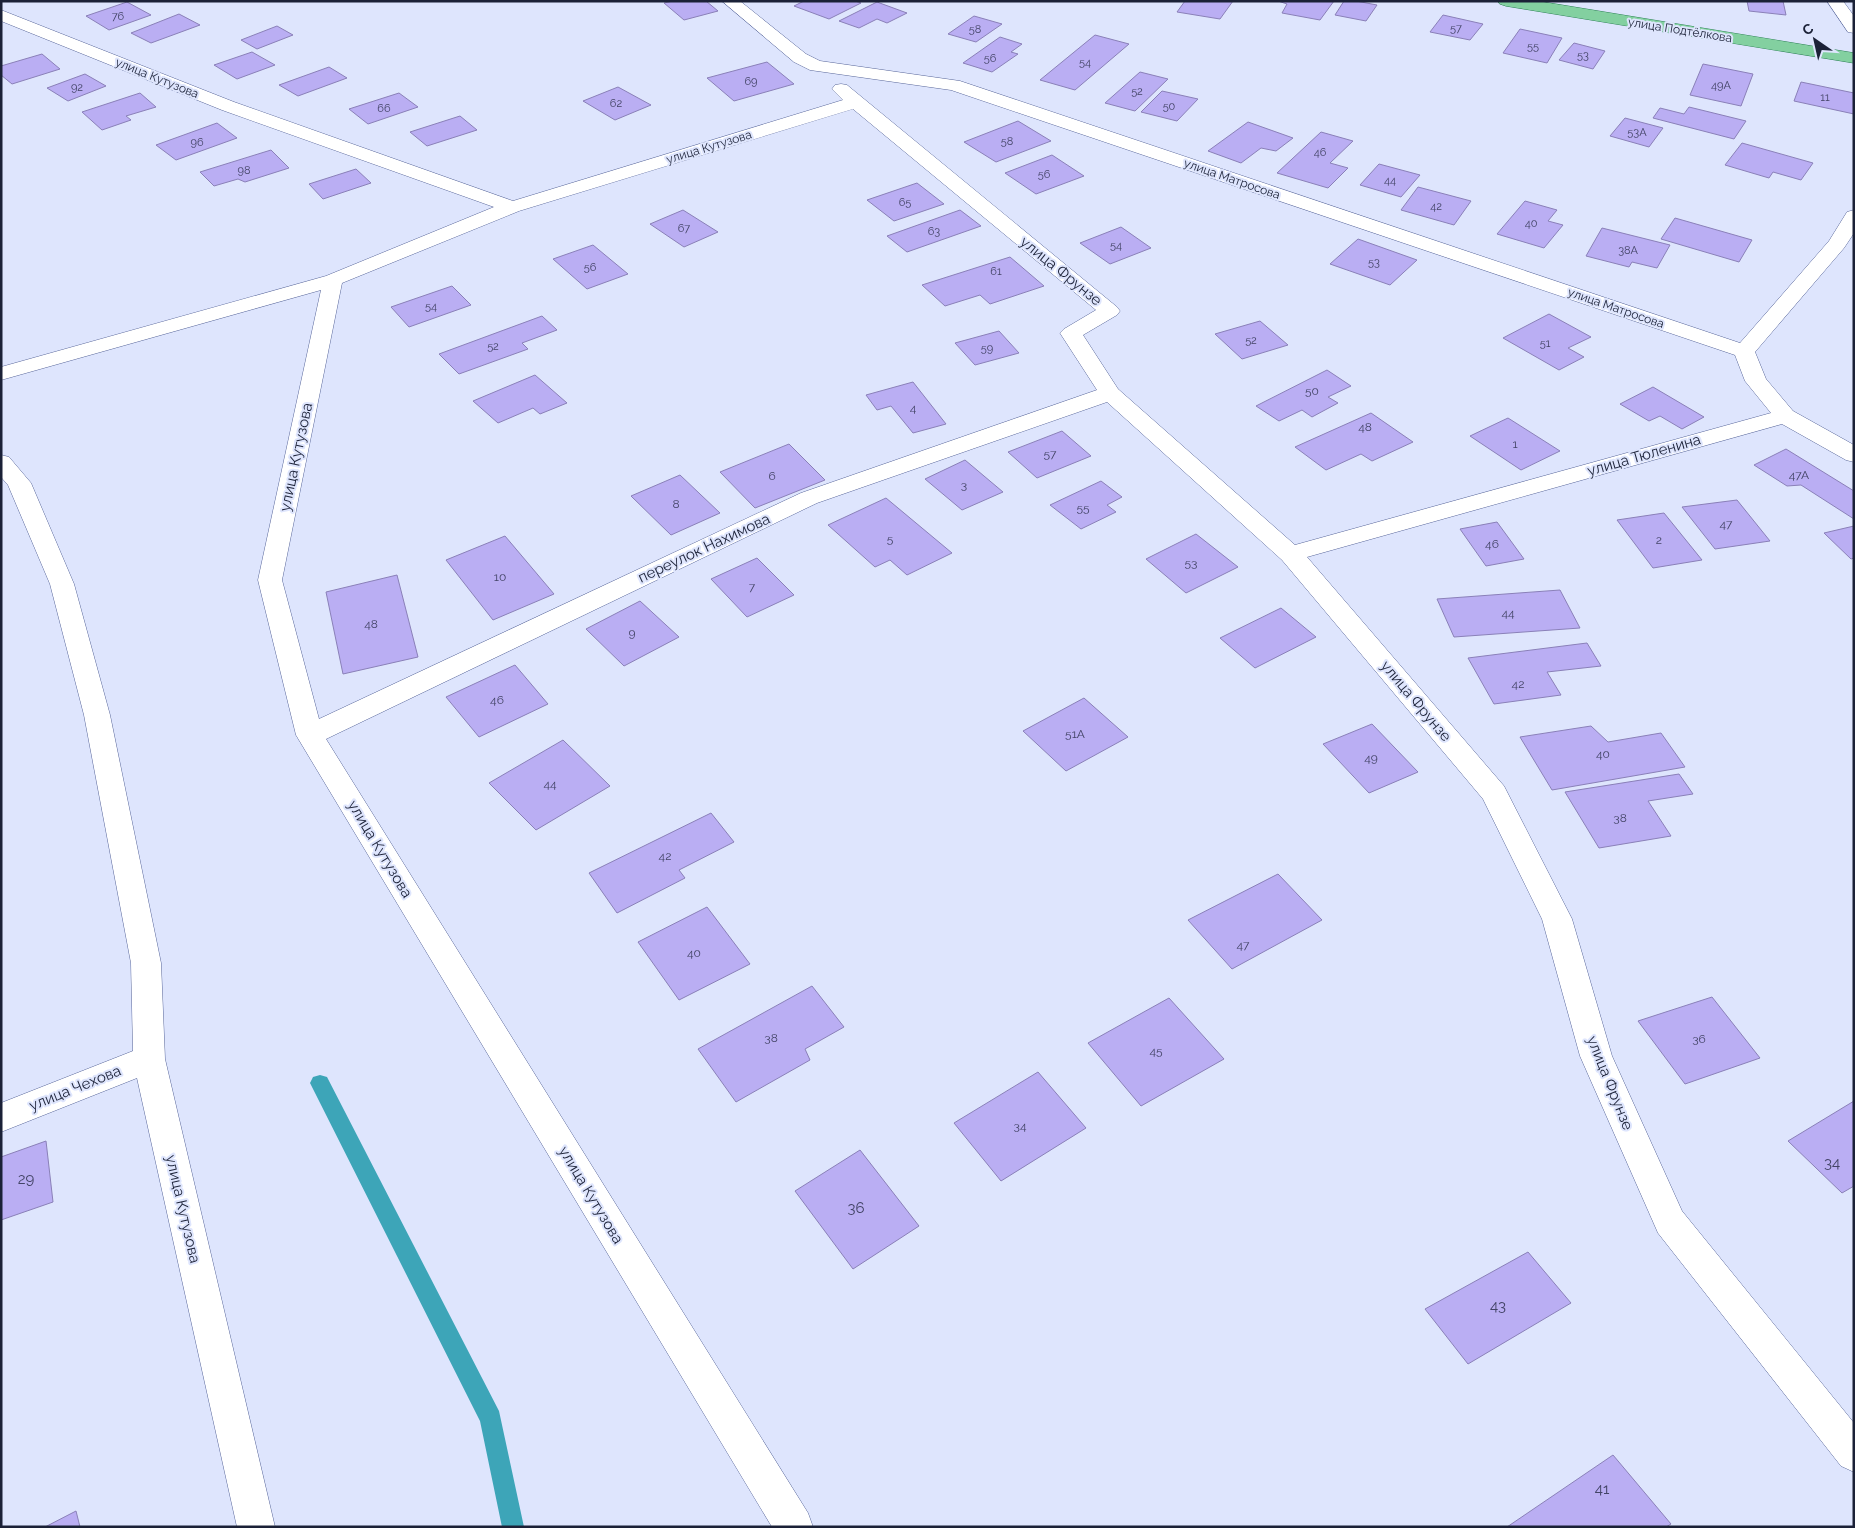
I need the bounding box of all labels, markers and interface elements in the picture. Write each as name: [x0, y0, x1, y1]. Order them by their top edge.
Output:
house number: 76: [112, 10, 125, 23]
street label: улица Подтёлкова: [1627, 15, 1733, 45]
north arrow: [1790, 15, 1840, 65]
text: С: [1799, 20, 1817, 39]
house number: 57: [1450, 22, 1462, 35]
house number: 58: [969, 23, 981, 36]
house number: 55: [1527, 40, 1539, 53]
house number: 53: [1577, 49, 1589, 62]
house number: 56: [984, 52, 997, 65]
street label: улица Кутузова: [113, 55, 201, 101]
house number: 54: [1079, 56, 1091, 69]
house number: 69: [744, 75, 758, 88]
house number: 49А: [1711, 79, 1732, 92]
house number: 92: [71, 81, 83, 94]
house number: 52: [1131, 85, 1143, 98]
house number: 11: [1820, 91, 1830, 104]
house number: 62: [610, 97, 622, 110]
house number: 50: [1163, 100, 1176, 113]
house number: 66: [377, 102, 391, 115]
house number: 53А: [1627, 126, 1647, 139]
street label: улица Кутузова: [665, 127, 753, 167]
house number: 58: [1001, 135, 1013, 148]
house number: 96: [190, 136, 204, 149]
house number: 46: [1314, 146, 1327, 159]
street label: улица Матросова: [1182, 156, 1282, 202]
house number: 98: [238, 164, 250, 177]
house number: 56: [1038, 168, 1051, 181]
house number: 44: [1384, 174, 1396, 187]
house number: 65: [899, 196, 911, 209]
house number: 42: [1430, 200, 1442, 213]
house number: 40: [1525, 217, 1538, 230]
house number: 67: [678, 222, 690, 235]
house number: 63: [928, 225, 940, 238]
street label: улица Фрунзе: [1016, 233, 1106, 310]
house number: 54: [1110, 239, 1122, 252]
house number: 38А: [1618, 244, 1638, 257]
house number: 53: [1368, 256, 1380, 269]
house number: 56: [584, 261, 597, 274]
house number: 61: [990, 265, 1002, 278]
street label: улица Матросова: [1566, 285, 1666, 331]
house number: 54: [425, 300, 437, 313]
house number: 52: [1245, 334, 1257, 347]
house number: 51: [1540, 337, 1551, 350]
house number: 52: [487, 340, 499, 353]
house number: 59: [981, 342, 993, 355]
house number: 50: [1305, 384, 1319, 398]
street label: улица Кутузова: [276, 401, 316, 513]
house number: 4: [910, 401, 917, 415]
house number: 48: [1358, 420, 1372, 434]
street label: улица Тюленина: [1585, 430, 1703, 480]
house number: 1: [1512, 437, 1518, 451]
house number: 57: [1044, 447, 1057, 461]
house number: 47А: [1789, 468, 1809, 482]
house number: 6: [768, 469, 776, 483]
house number: 3: [961, 478, 967, 492]
house number: 8: [672, 497, 680, 511]
house number: 55: [1076, 501, 1090, 515]
street label: переулок Нахимова: [635, 509, 773, 587]
house number: 47: [1720, 517, 1733, 531]
house number: 5: [887, 532, 894, 546]
house number: 2: [1656, 533, 1662, 547]
house number: 46: [1485, 537, 1499, 551]
house number: 53: [1185, 556, 1197, 570]
house number: 10: [494, 570, 506, 584]
house number: 7: [749, 580, 756, 594]
house number: 44: [1501, 606, 1515, 620]
house number: 48: [364, 617, 378, 631]
house number: 9: [628, 626, 636, 640]
street label: улица Фрунзе: [1377, 657, 1455, 745]
house number: 42: [1512, 677, 1524, 691]
house number: 46: [490, 693, 504, 707]
house number: 51А: [1065, 727, 1085, 741]
house number: 40: [1596, 747, 1610, 761]
house number: 49: [1364, 751, 1378, 765]
house number: 44: [543, 777, 557, 791]
street label: улица Кутузова: [344, 797, 416, 901]
house number: 38: [1613, 811, 1627, 825]
house number: 42: [659, 849, 671, 863]
house number: 47: [1237, 938, 1250, 952]
house number: 40: [687, 946, 701, 960]
house number: 38: [764, 1031, 778, 1045]
house number: 36: [1692, 1032, 1706, 1046]
street label: улица Фрунзе: [1583, 1033, 1637, 1133]
house number: 45: [1149, 1044, 1163, 1058]
street label: улица Чехова: [26, 1061, 124, 1115]
house number: 34: [1014, 1119, 1027, 1133]
street label: улица Кутузова: [555, 1143, 627, 1247]
street label: улица Кутузова: [162, 1153, 204, 1265]
house number: 34: [1824, 1154, 1840, 1172]
house number: 29: [18, 1170, 35, 1188]
house number: 36: [847, 1199, 865, 1217]
house number: 43: [1490, 1297, 1506, 1315]
house number: 41: [1595, 1480, 1610, 1498]

